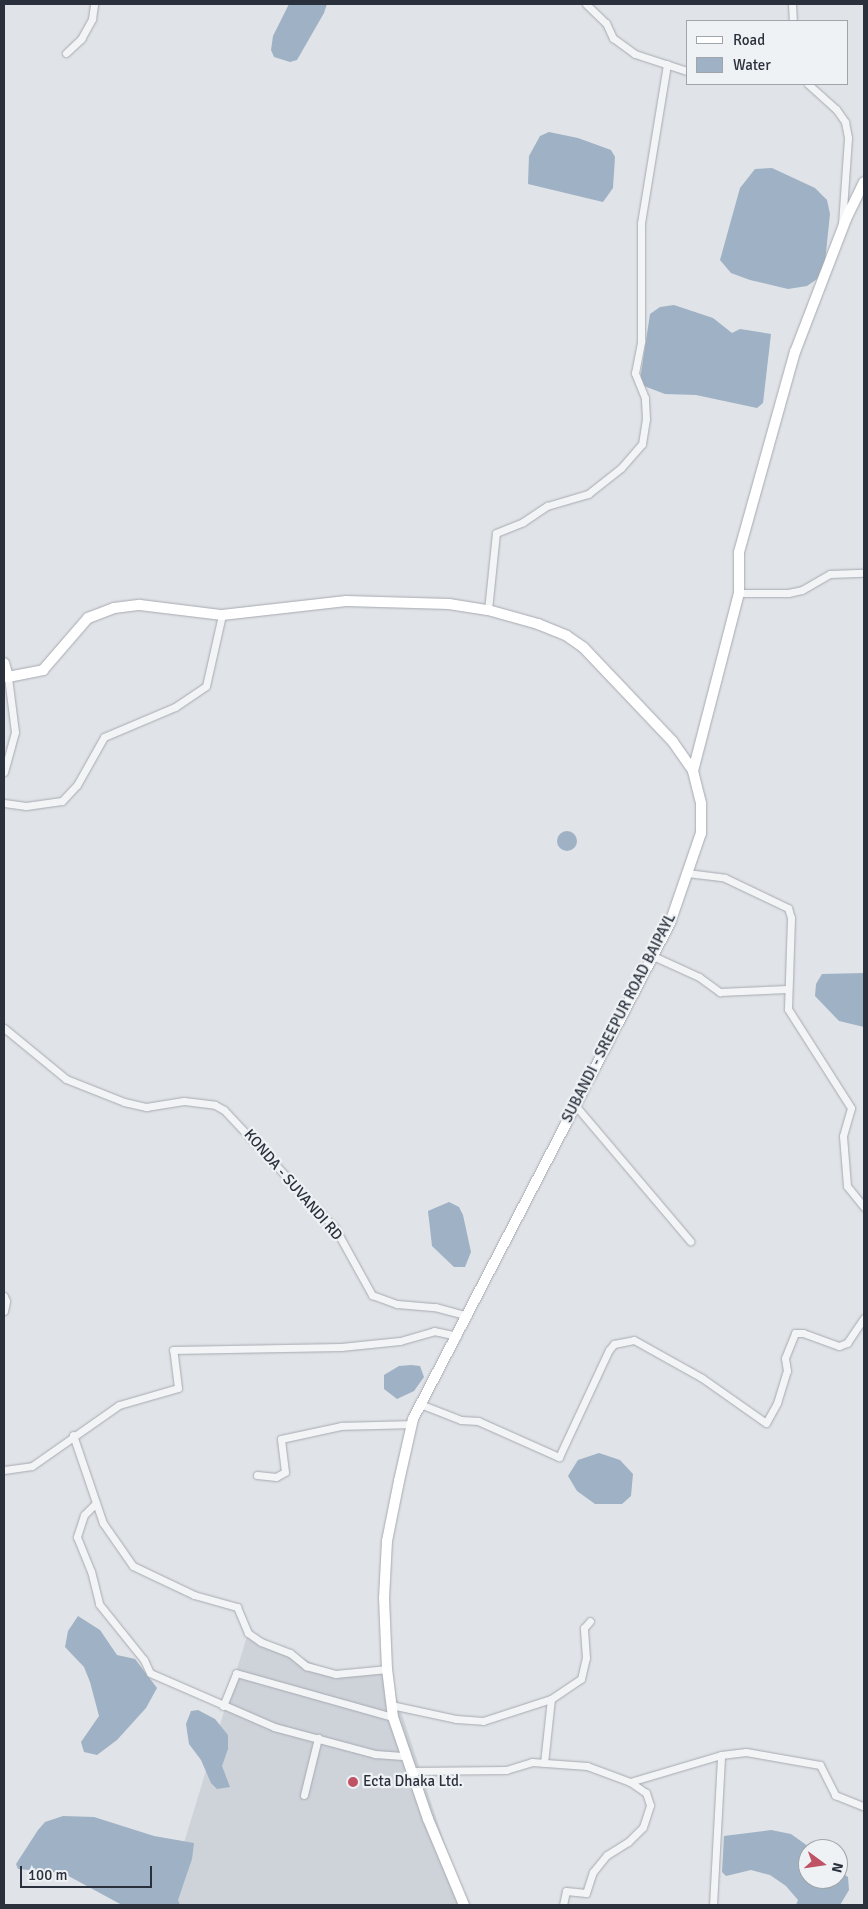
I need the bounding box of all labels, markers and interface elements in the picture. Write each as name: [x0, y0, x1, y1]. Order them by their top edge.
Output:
legend: [686, 20, 848, 85]
text: Road: [733, 31, 765, 49]
text: Water: [733, 56, 771, 74]
street label: SUBANDI - SREEPUR ROAD BAIPAYL: [558, 910, 680, 1126]
street label: KONDA - SUVANDI RD: [240, 1126, 346, 1244]
place label: Ecta Dhaka Ltd.: [363, 1773, 463, 1791]
marker: Ecta Dhaka Ltd.: [347, 1776, 359, 1788]
north arrow: [798, 1839, 848, 1889]
scale bar: [22, 1856, 155, 1888]
text: N: [828, 1861, 846, 1874]
text: 100 m: [28, 1866, 68, 1884]

